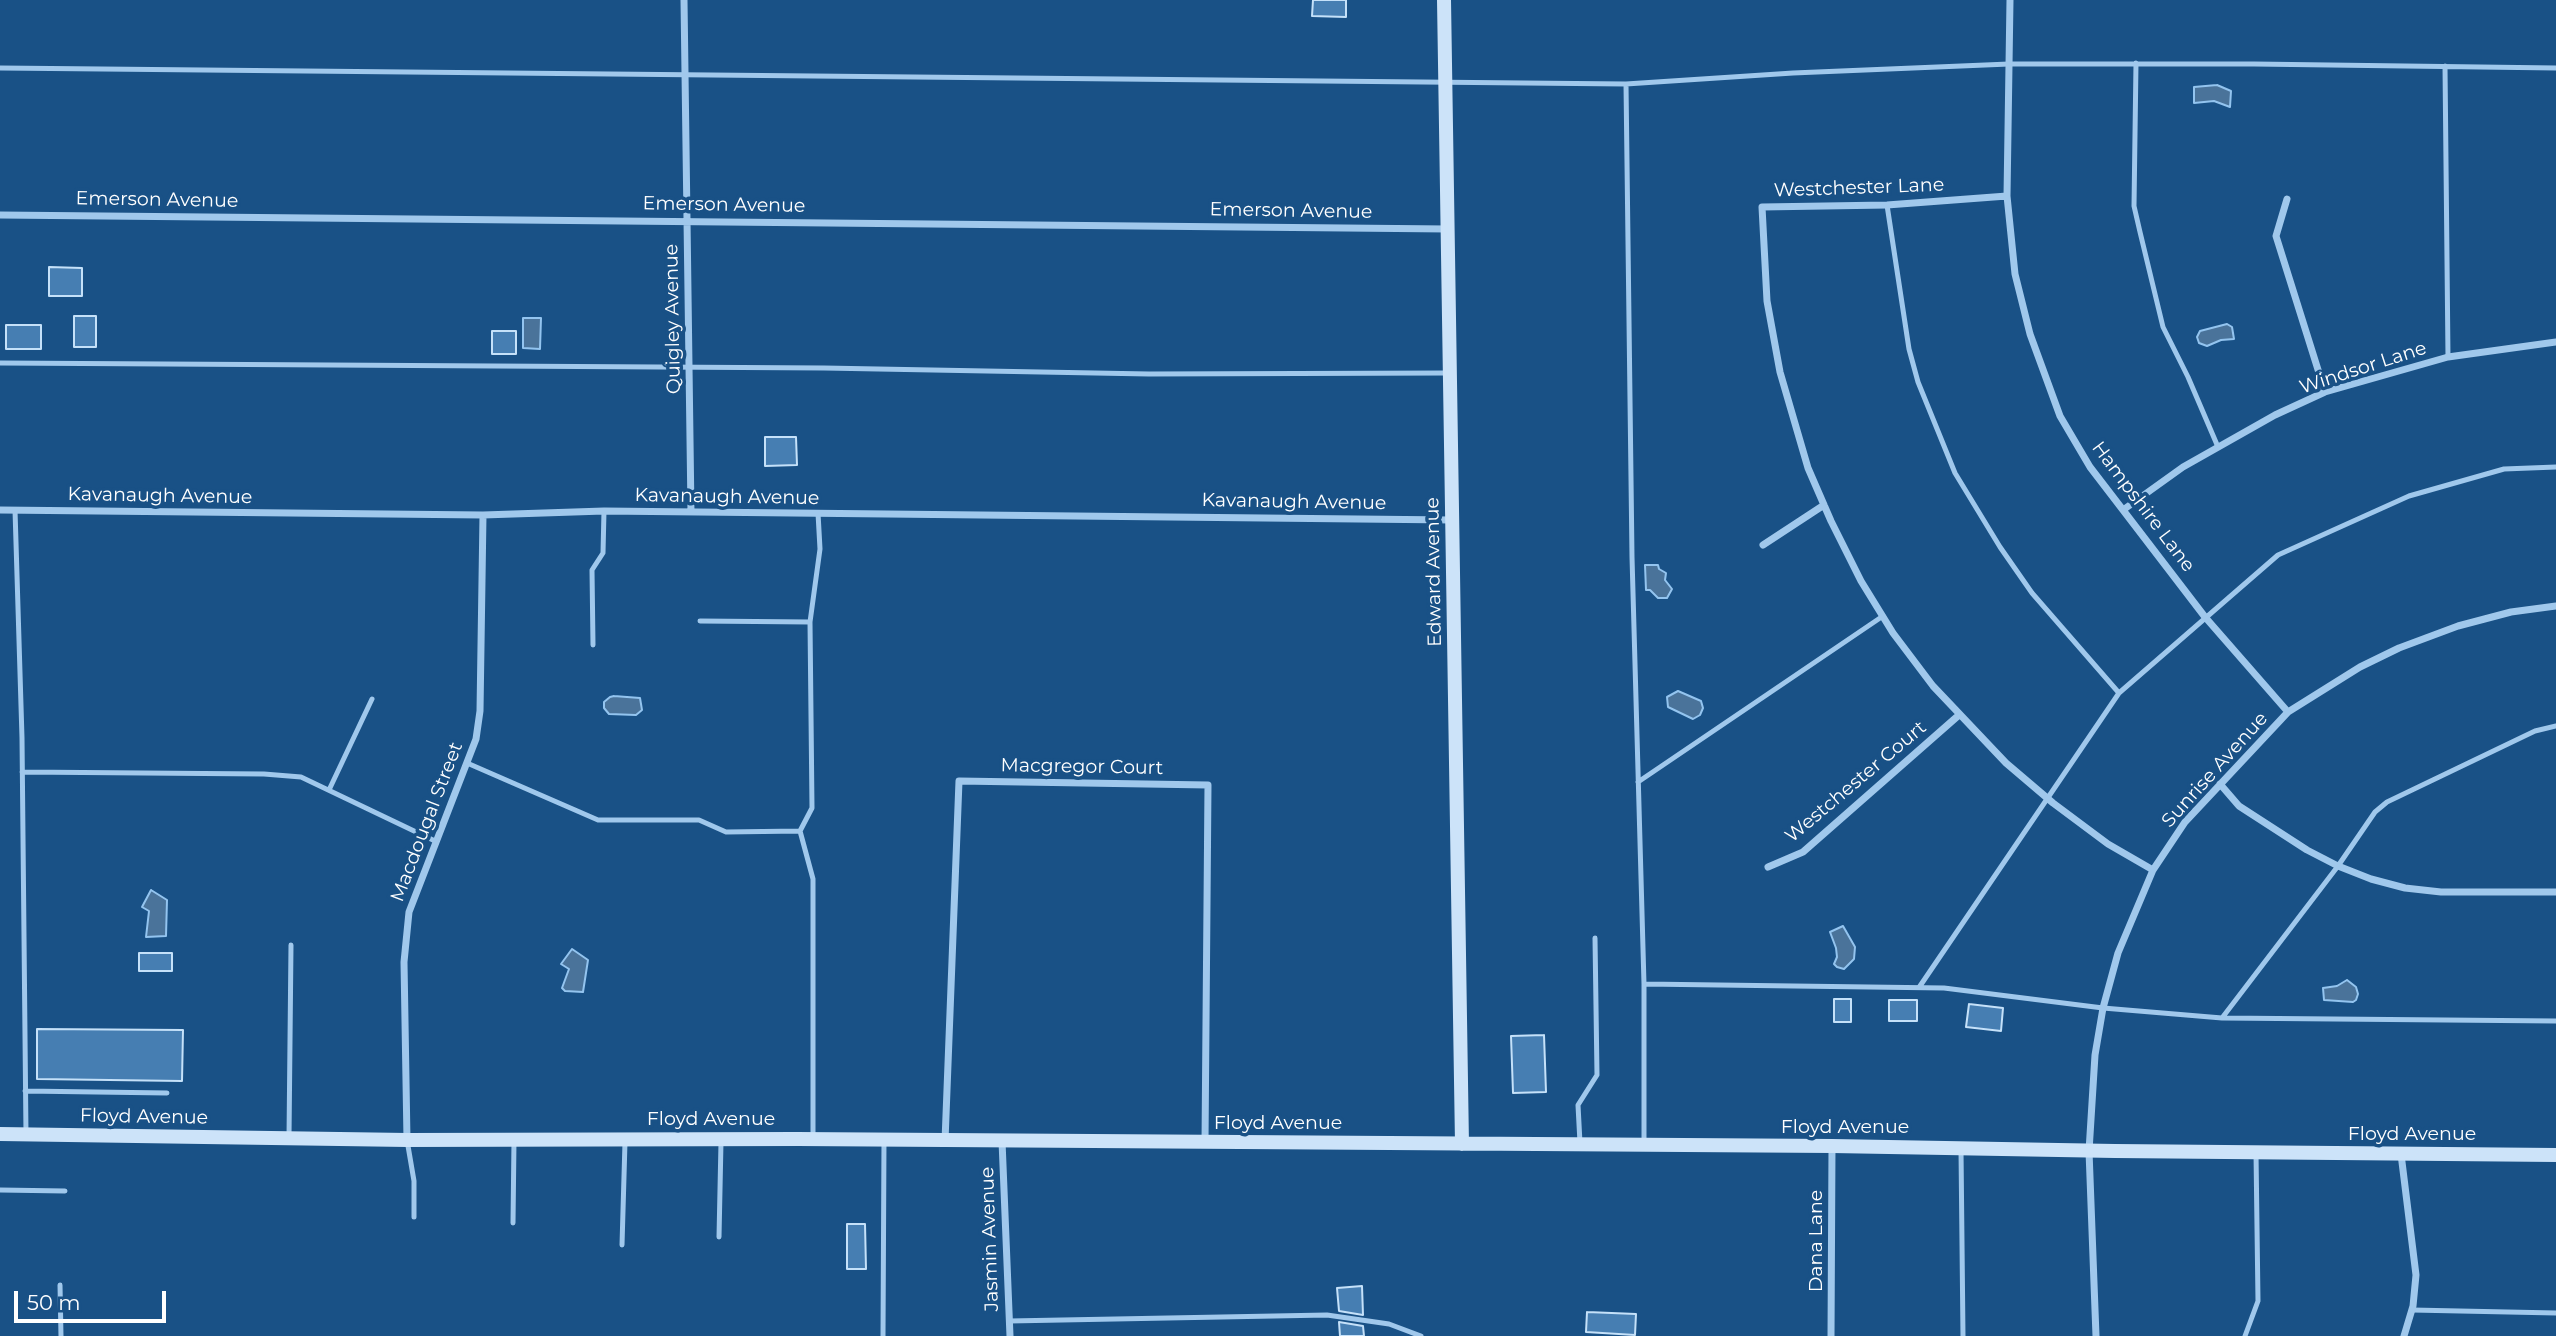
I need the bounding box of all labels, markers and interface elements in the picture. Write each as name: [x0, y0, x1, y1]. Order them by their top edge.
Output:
street label: Westchester Lane: [1773, 174, 1945, 202]
street label: Emerson Avenue: [75, 187, 239, 213]
street label: Emerson Avenue: [642, 192, 806, 218]
street label: Emerson Avenue: [1209, 198, 1373, 224]
street label: Quigley Avenue: [660, 244, 686, 394]
street label: Windsor Lane: [2297, 337, 2429, 399]
street label: Hampshire Lane: [2087, 437, 2199, 577]
street label: Kavanaugh Avenue: [67, 483, 253, 509]
street label: Kavanaugh Avenue: [634, 484, 820, 510]
street label: Kavanaugh Avenue: [1201, 489, 1387, 515]
street label: Edward Avenue: [1421, 497, 1447, 647]
street label: Sunrise Avenue: [2157, 708, 2273, 832]
street label: Westchester Court: [1781, 716, 1931, 848]
street label: Macdougal Street: [386, 739, 468, 905]
street label: Macgregor Court: [1001, 754, 1163, 780]
street label: Floyd Avenue: [80, 1104, 208, 1130]
street label: Floyd Avenue: [647, 1108, 775, 1130]
street label: Floyd Avenue: [1214, 1112, 1342, 1134]
street label: Floyd Avenue: [1781, 1116, 1909, 1138]
street label: Floyd Avenue: [2348, 1123, 2476, 1145]
street label: Jasmin Avenue: [976, 1166, 1004, 1312]
street label: Dana Lane: [1805, 1190, 1827, 1292]
scale bar: [18, 1276, 170, 1320]
text: 50 m: [27, 1290, 81, 1315]

